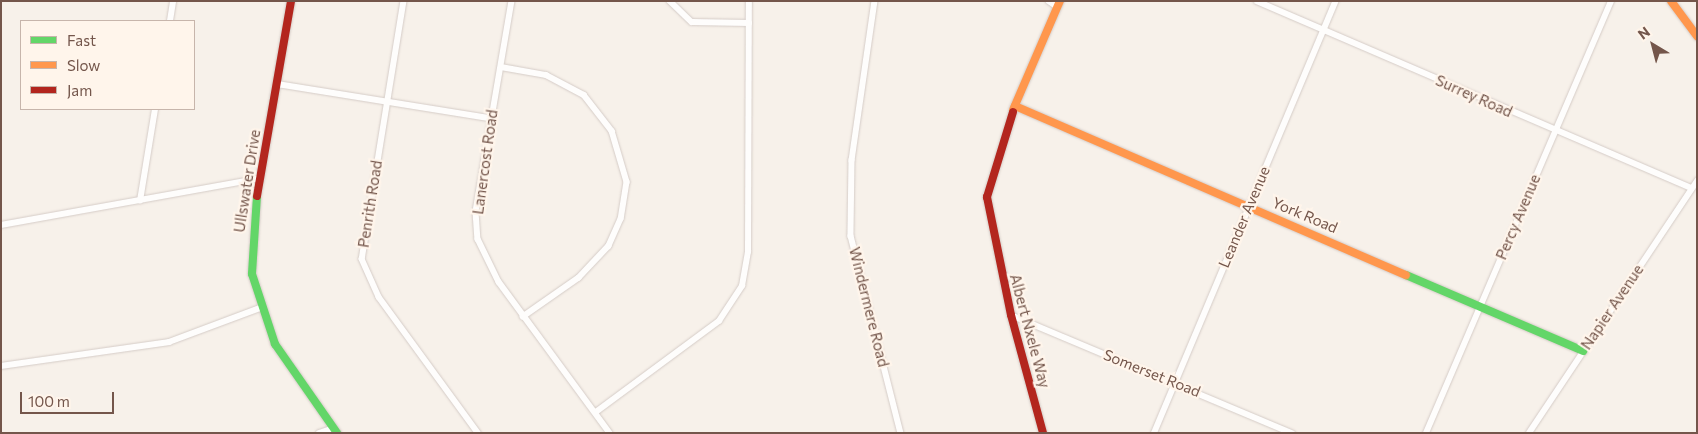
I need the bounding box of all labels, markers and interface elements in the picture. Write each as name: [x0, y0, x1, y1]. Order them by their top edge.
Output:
legend: [20, 20, 195, 110]
north arrow: [1628, 20, 1678, 70]
text: N: [1634, 23, 1653, 43]
text: Fast: [67, 31, 96, 49]
text: Slow: [67, 56, 100, 74]
street label: Surrey Road: [1433, 71, 1515, 121]
text: Jam: [67, 81, 92, 99]
street label: Lanercost Road: [469, 108, 501, 216]
street label: Ullswater Drive: [230, 128, 264, 234]
street label: Penrith Road: [354, 159, 386, 249]
street label: Leander Avenue: [1215, 164, 1273, 270]
street label: Percy Avenue: [1492, 172, 1544, 262]
street label: York Road: [1270, 193, 1340, 237]
street label: Windermere Road: [845, 245, 893, 369]
street label: Napier Avenue: [1577, 261, 1647, 353]
street label: Albert Nxele Way: [1006, 272, 1054, 390]
street label: Somerset Road: [1101, 345, 1203, 401]
scale bar: [22, 382, 116, 414]
text: 100 m: [28, 392, 70, 410]

